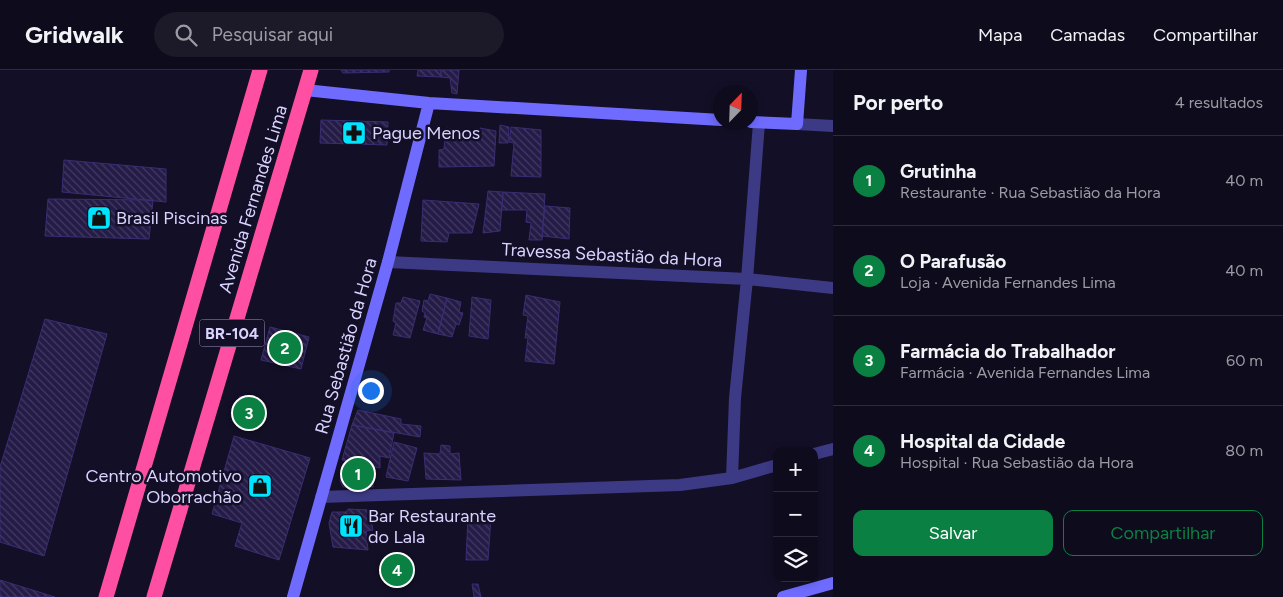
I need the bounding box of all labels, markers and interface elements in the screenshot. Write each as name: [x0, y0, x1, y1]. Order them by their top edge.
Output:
search box: [154, 12, 504, 57]
text: Gridwalk: [25, 20, 124, 49]
icon: search: [172, 21, 200, 49]
text: Pesquisar aqui: [212, 23, 333, 46]
text: Mapa: [978, 24, 1022, 46]
text: Camadas: [1050, 24, 1125, 46]
text: Compartilhar: [1153, 24, 1258, 46]
north arrow: [713, 85, 758, 130]
text: Por perto: [853, 90, 943, 115]
text: 4 resultados: [1175, 93, 1263, 112]
street label: Avenida Fernandes Lima: [214, 102, 292, 296]
pharmacy icon: Pague Menos: [341, 120, 367, 146]
place label: Pague Menos: [372, 122, 480, 144]
text: Grutinha: [900, 160, 976, 183]
text: 1: [866, 171, 872, 190]
text: 40 m: [1225, 171, 1263, 190]
text: Restaurante · Rua Sebastião da Hora: [900, 183, 1161, 202]
shop icon: Brasil Piscinas: [86, 205, 112, 231]
place label: Brasil Piscinas: [116, 207, 228, 229]
street label: Travessa Sebastião da Hora: [501, 238, 723, 272]
text: O Parafusão: [900, 250, 1006, 273]
street label: Rua Sebastião da Hora: [310, 255, 382, 437]
text: 2: [864, 261, 874, 280]
text: 40 m: [1225, 261, 1263, 280]
text: Loja · Avenida Fernandes Lima: [900, 273, 1116, 292]
road number: BR-104: [200, 320, 264, 346]
pin: 2: [269, 329, 301, 367]
text: Farmácia do Trabalhador: [900, 340, 1116, 363]
text: 3: [865, 351, 873, 370]
text: 60 m: [1226, 351, 1263, 370]
text: Farmácia · Avenida Fernandes Lima: [900, 363, 1150, 382]
your location: [358, 378, 384, 404]
pin: 3: [233, 394, 265, 432]
text: Hospital da Cidade: [900, 430, 1065, 453]
text: 4: [864, 441, 874, 460]
text: 80 m: [1225, 441, 1263, 460]
map controls: [773, 447, 818, 582]
button: +: [773, 447, 818, 492]
text: Hospital · Rua Sebastião da Hora: [900, 453, 1134, 472]
pin: 1: [342, 455, 374, 493]
place label: Centro Automotivo Oborrachão: [86, 465, 242, 508]
shop icon: Centro Automotivo Oborrachão: [247, 473, 273, 499]
button: −: [773, 492, 818, 537]
place label: Bar Restaurante do Lala: [368, 505, 496, 548]
button: Salvar: [853, 510, 1053, 556]
button: Compartilhar: [1063, 510, 1263, 556]
restaurant icon: Bar Restaurante do Lala: [338, 513, 364, 539]
button: layers: [773, 537, 818, 582]
pin: 4: [381, 551, 413, 589]

